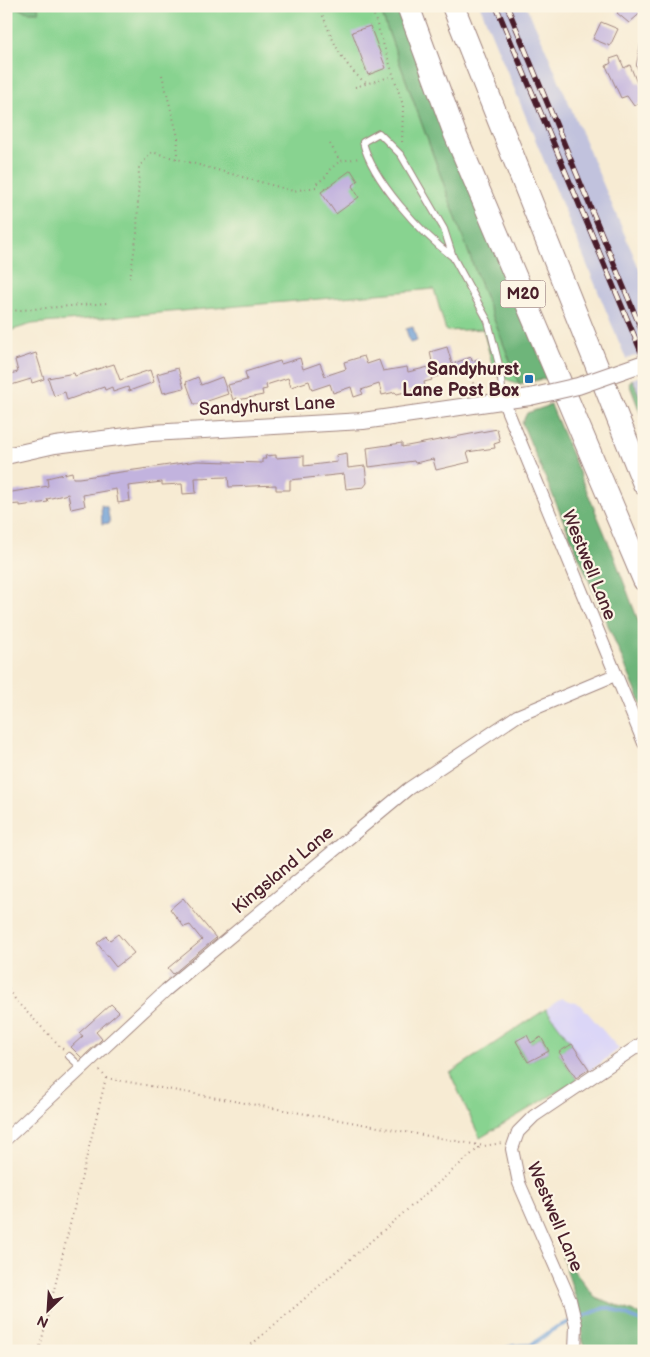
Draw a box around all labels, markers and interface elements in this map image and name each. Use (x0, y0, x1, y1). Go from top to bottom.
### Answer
road number: M20 (500, 280, 546, 308)
place label: Sandyhurst Lane Post Box (402, 359, 519, 401)
marker: Sandyhurst Lane Post Box (523, 373, 535, 385)
street label: Sandyhurst Lane (198, 392, 336, 420)
street label: Westwell Lane (557, 507, 621, 623)
street label: Kingsland Lane (228, 821, 338, 918)
street label: Westwell Lane (523, 1159, 588, 1275)
north arrow (22, 1284, 72, 1334)
text: N (34, 1311, 51, 1331)

